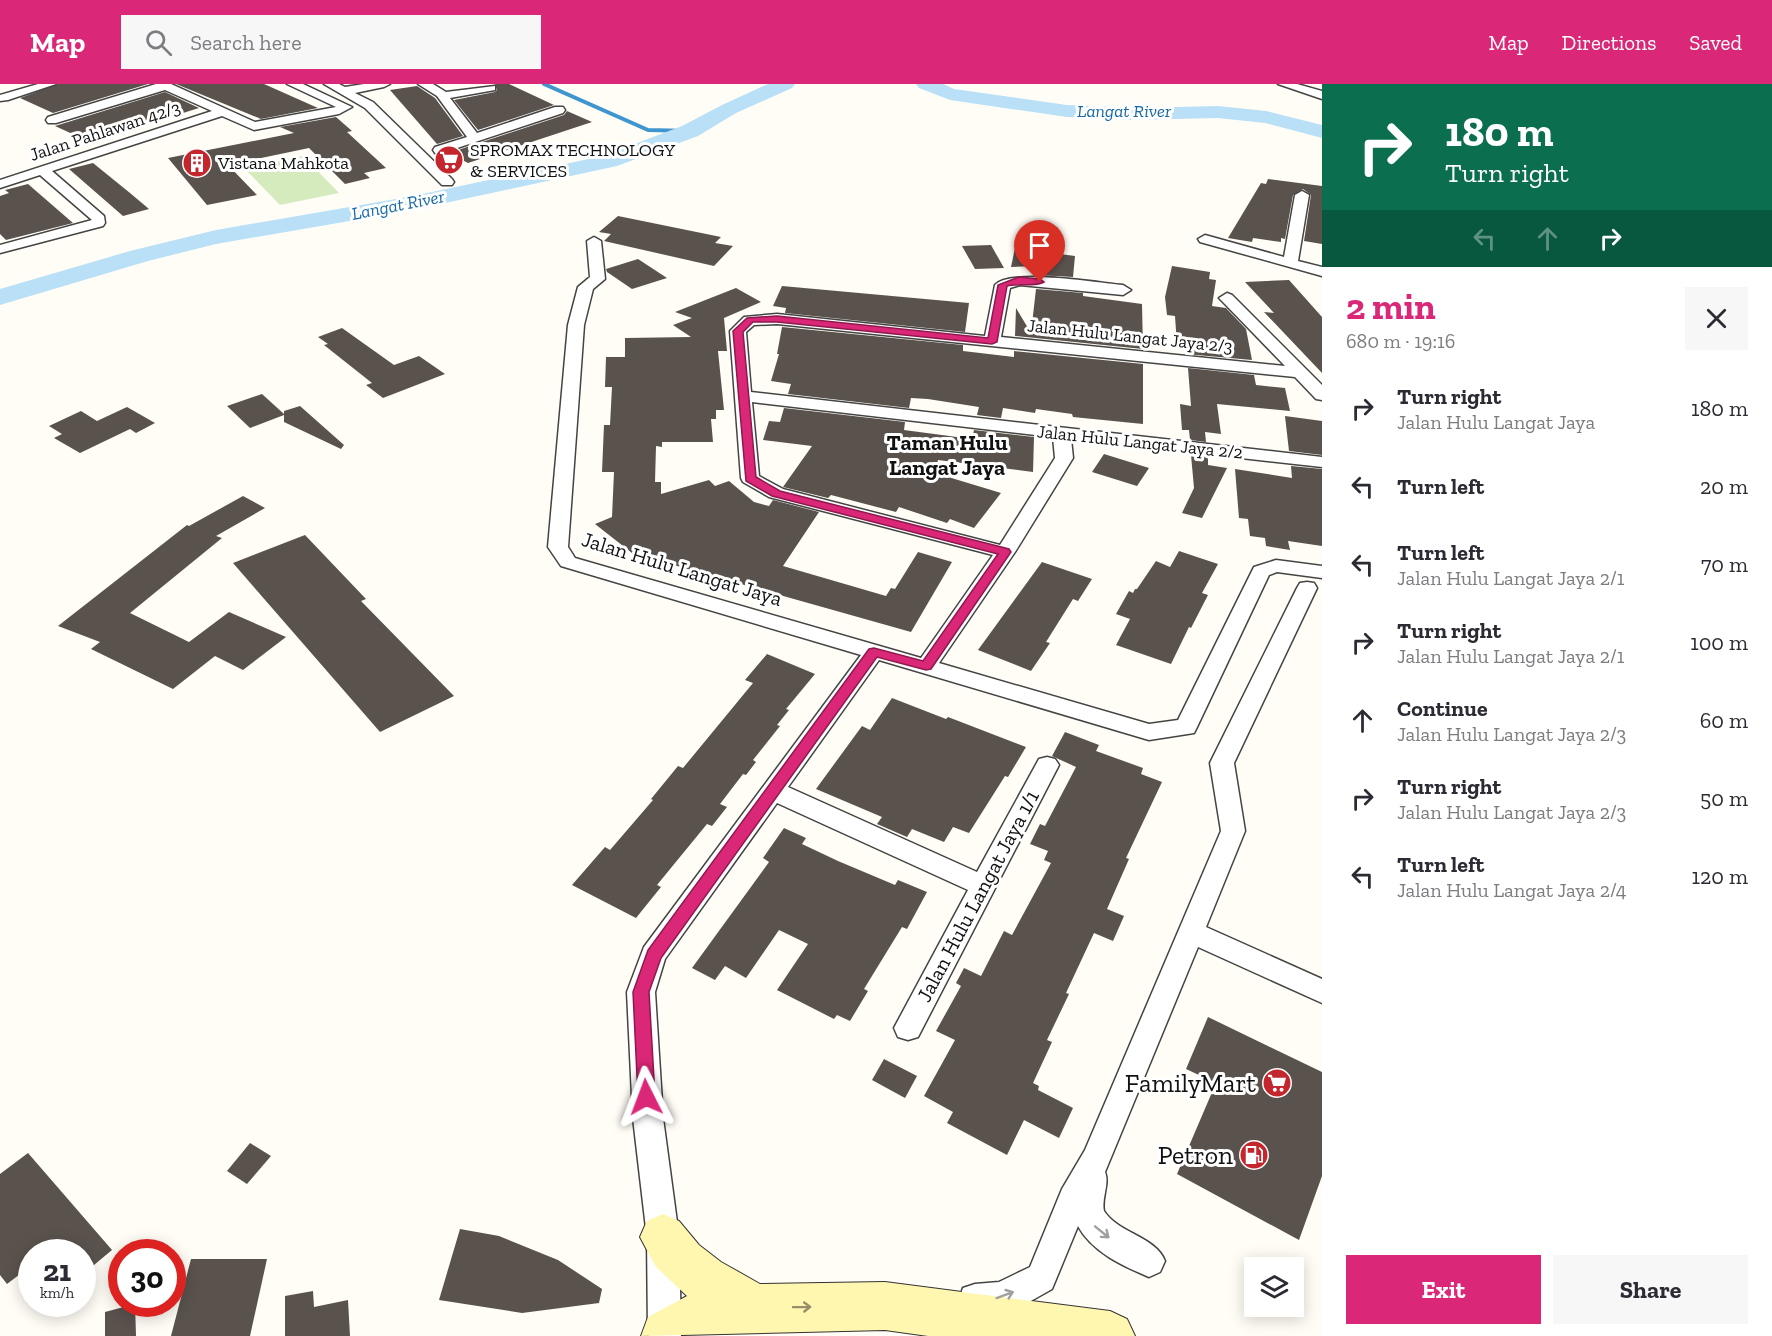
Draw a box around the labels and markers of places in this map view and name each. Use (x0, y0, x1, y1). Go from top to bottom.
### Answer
place label: SPROMAX TECHNOLOGY & SERVICES (470, 139, 675, 182)
supermarket icon: SPROMAX TECHNOLOGY & SERVICES (433, 144, 465, 176)
building icon: Vistana Mahkota (181, 147, 213, 179)
place label: Vistana Mahkota (217, 152, 349, 174)
pin (1014, 220, 1065, 282)
place label: FamilyMart (1125, 1067, 1256, 1099)
supermarket icon: FamilyMart (1261, 1067, 1293, 1099)
place label: Petron (1158, 1139, 1233, 1171)
fuel station icon: Petron (1238, 1139, 1270, 1171)

